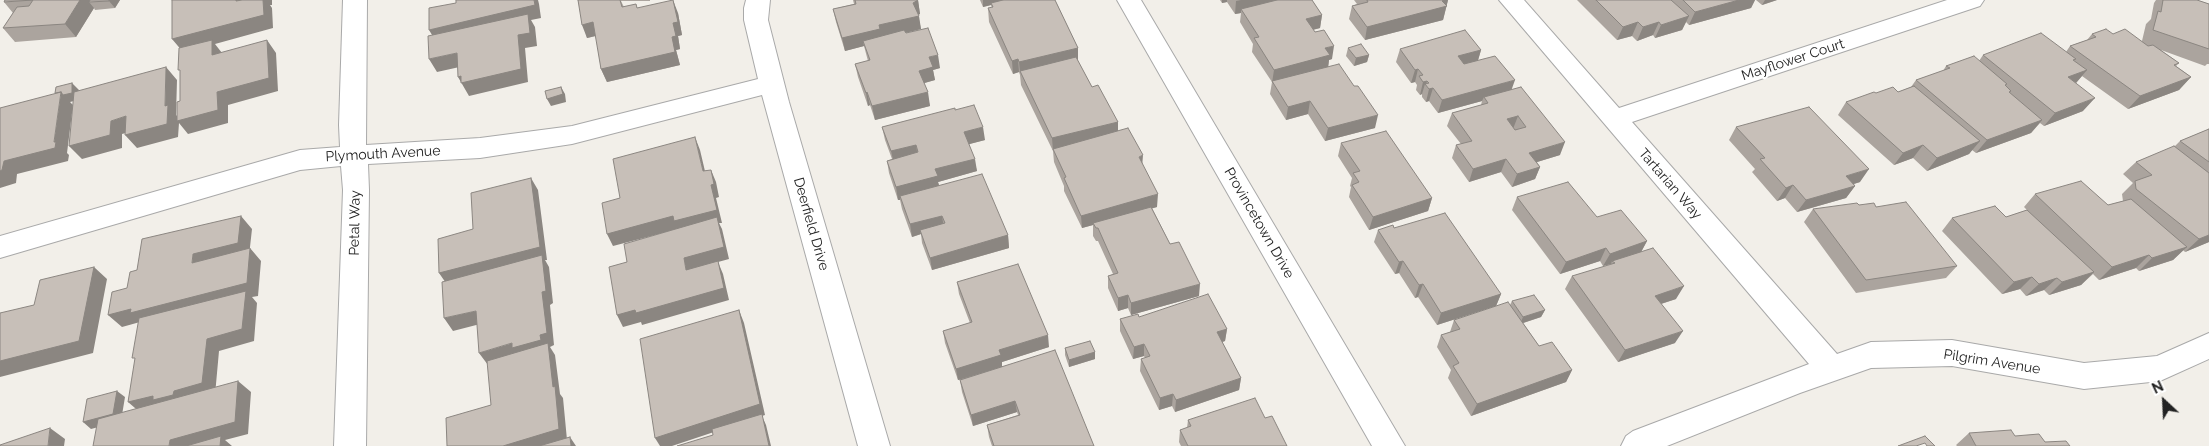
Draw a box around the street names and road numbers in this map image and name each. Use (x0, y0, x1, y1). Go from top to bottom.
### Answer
street label: Mayflower Court (1739, 35, 1847, 85)
street label: Plymouth Avenue (325, 143, 441, 165)
street label: Tartarian Way (1635, 145, 1705, 223)
street label: Provincetown Drive (1220, 165, 1298, 281)
street label: Deerfield Drive (790, 175, 832, 273)
street label: Petal Way (346, 190, 364, 256)
street label: Pilgrim Avenue (1942, 346, 2042, 378)

